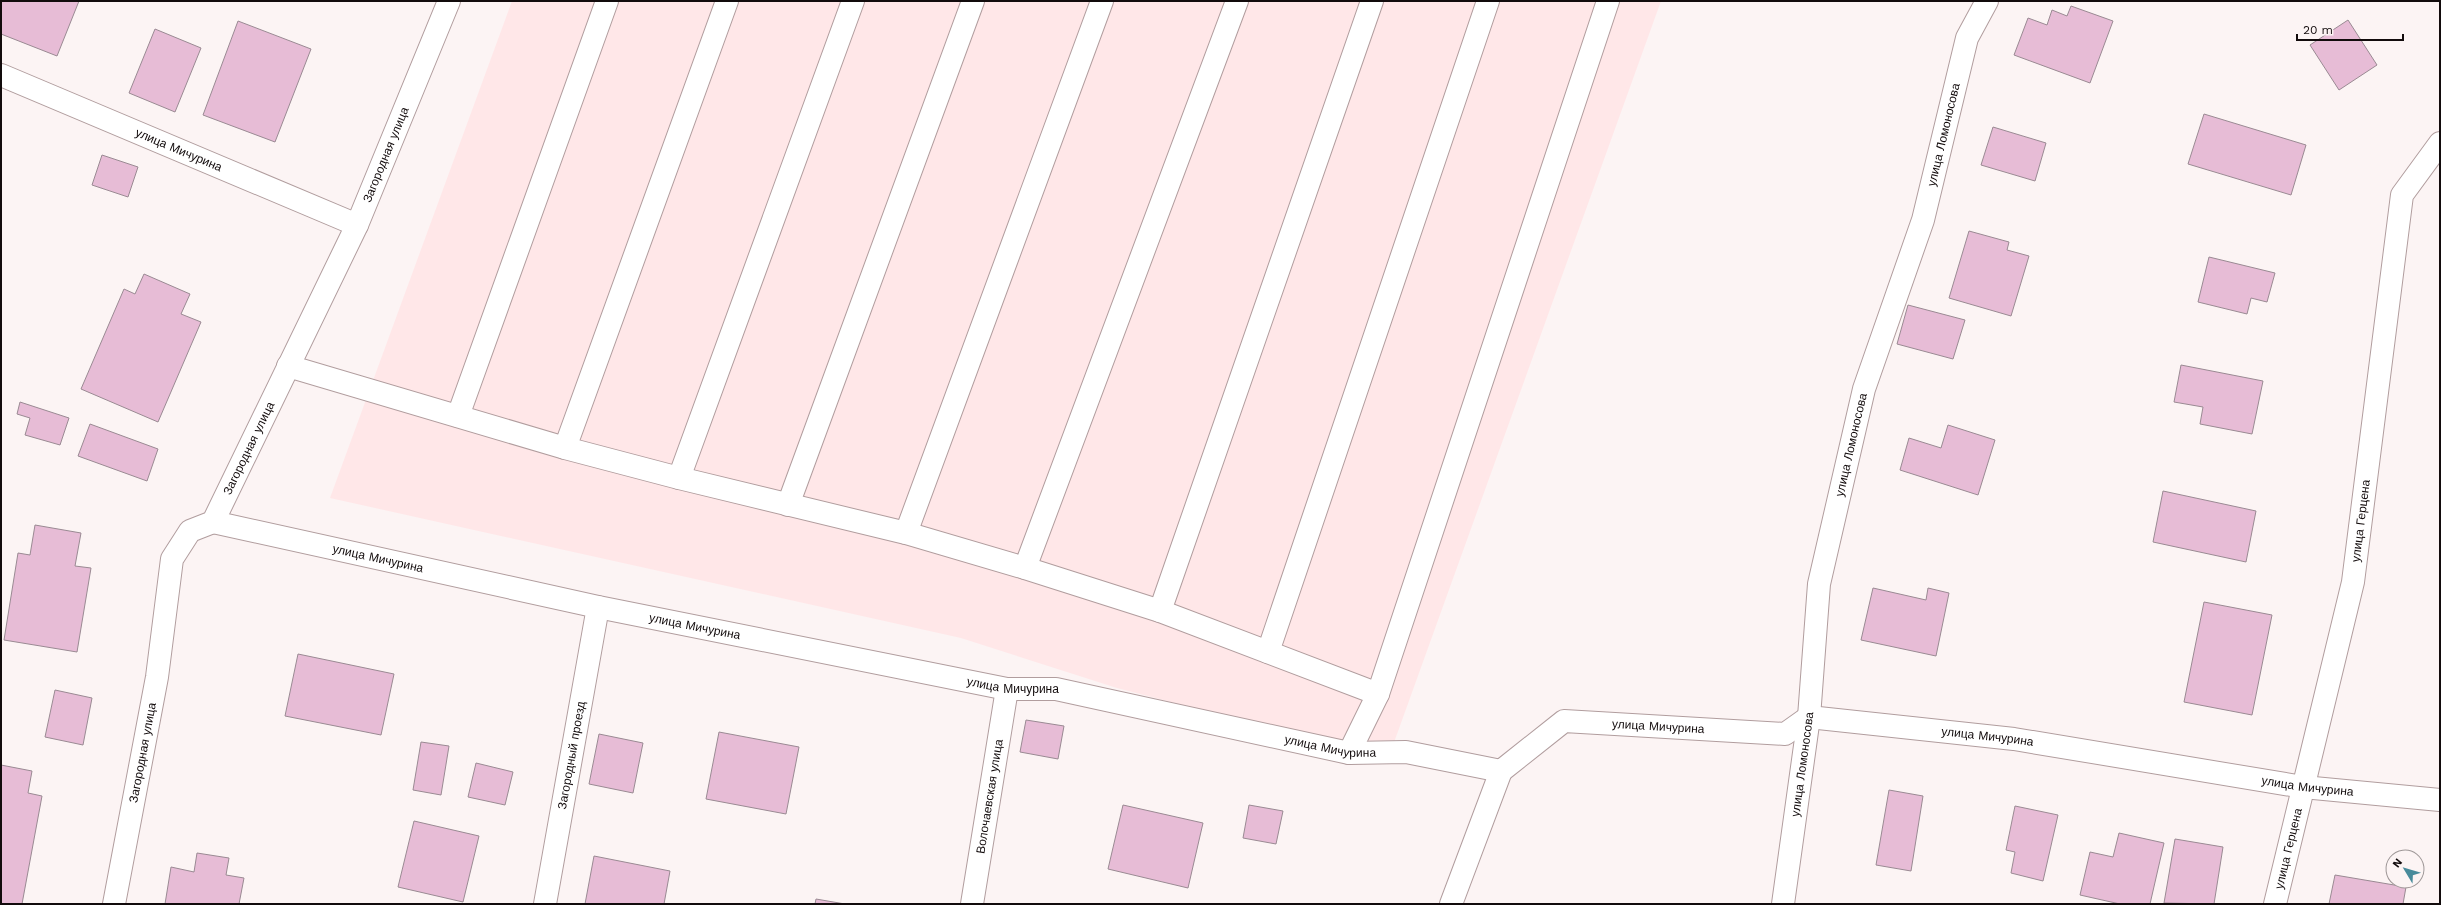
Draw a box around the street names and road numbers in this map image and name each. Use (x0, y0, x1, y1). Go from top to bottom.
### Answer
street label: улица Ломоносова (1924, 81, 1963, 188)
street label: Загородная улица (360, 105, 412, 204)
street label: улица Мичурина (133, 125, 225, 175)
street label: улица Ломоносова (1832, 391, 1870, 498)
street label: Загородная улица (220, 399, 277, 497)
street label: улица Герцена (2349, 478, 2373, 563)
street label: улица Мичурина (331, 542, 425, 575)
street label: улица Мичурина (648, 610, 742, 642)
street label: улица Мичурина (966, 674, 1059, 696)
street label: Загородный проезд (555, 700, 588, 810)
street label: Загородная улица (126, 701, 159, 804)
street label: улица Ломоносова (1788, 711, 1816, 818)
street label: улица Мичурина (1612, 717, 1705, 736)
street label: улица Мичурина (1941, 724, 2035, 749)
street label: улица Мичурина (1283, 732, 1376, 760)
street label: Волочаевская улица (973, 738, 1006, 855)
street label: улица Мичурина (2261, 773, 2355, 799)
street label: улица Герцена (2272, 806, 2305, 891)

